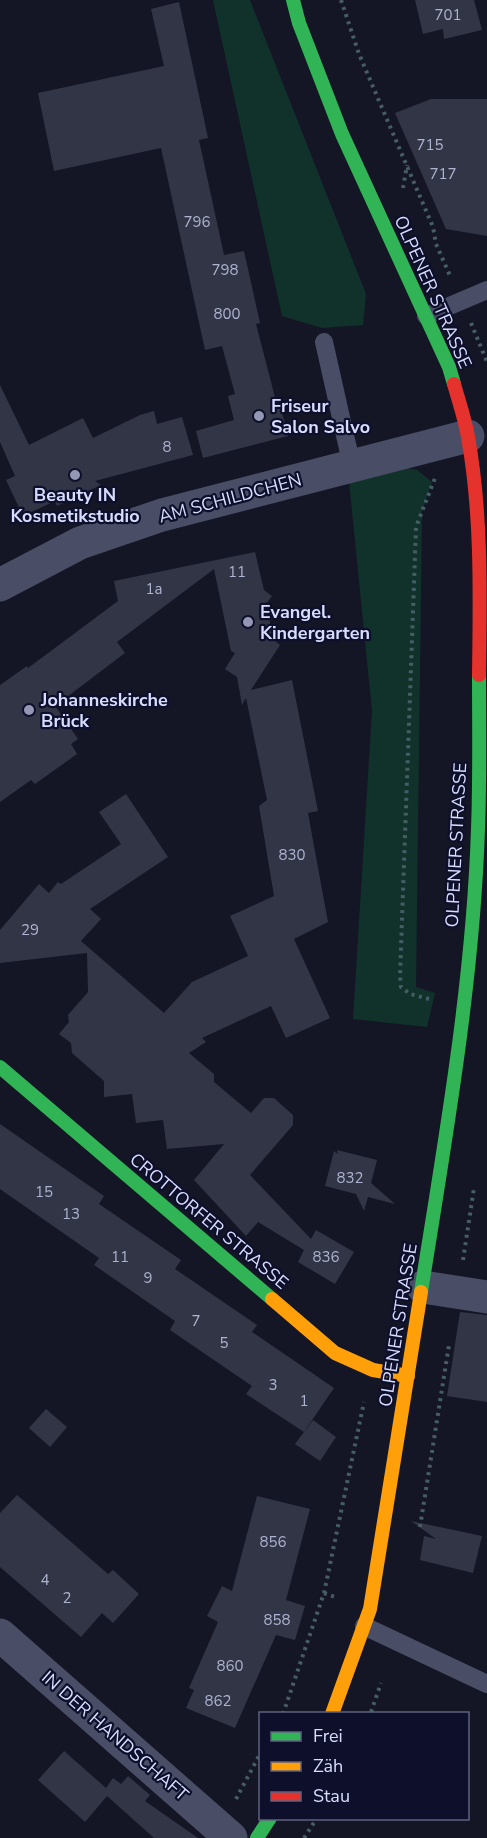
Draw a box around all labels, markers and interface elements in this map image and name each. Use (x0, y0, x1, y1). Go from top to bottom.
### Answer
house number: 701 (434, 5, 462, 25)
house number: 715 (416, 135, 444, 155)
house number: 717 (429, 164, 457, 184)
house number: 796 (183, 212, 211, 232)
street label: OLPENER STRASSE (388, 212, 478, 372)
house number: 798 (211, 260, 239, 280)
house number: 800 (213, 304, 241, 324)
place label: Friseur Salon Salvo (271, 394, 370, 439)
marker: Friseur Salon Salvo (252, 409, 266, 423)
house number: 8 (162, 437, 172, 457)
street label: AM SCHILDCHEN (156, 467, 304, 529)
marker: Beauty IN Kosmetikstudio (68, 468, 82, 482)
place label: Beauty IN Kosmetikstudio (10, 483, 140, 528)
house number: 11 (228, 562, 246, 582)
house number: 1a (146, 579, 162, 599)
place label: Evangel. Kindergarten (260, 600, 370, 645)
marker: Evangel. Kindergarten (241, 615, 255, 629)
place label: Johanneskirche Brück (40, 688, 168, 733)
marker: Johanneskirche Brück (22, 703, 36, 717)
street label: OLPENER STRASSE (440, 762, 472, 928)
house number: 830 (278, 845, 306, 865)
house number: 29 (21, 920, 39, 940)
street label: CROTTORFER STRASSE (125, 1147, 293, 1295)
house number: 832 (336, 1168, 364, 1188)
house number: 15 (35, 1182, 53, 1202)
house number: 13 (62, 1204, 80, 1224)
street label: OLPENER STRASSE (373, 1242, 423, 1408)
house number: 11 (111, 1247, 129, 1267)
house number: 836 (312, 1247, 340, 1267)
house number: 9 (143, 1268, 153, 1288)
house number: 7 (191, 1311, 201, 1331)
house number: 5 (219, 1333, 229, 1353)
house number: 3 (268, 1375, 278, 1395)
house number: 1 (299, 1391, 309, 1411)
house number: 856 (259, 1532, 287, 1552)
house number: 4 (40, 1570, 50, 1590)
house number: 2 (62, 1588, 72, 1608)
house number: 858 (263, 1610, 291, 1630)
house number: 860 (216, 1656, 244, 1676)
street label: IN DER HANDSCHAFT (36, 1666, 194, 1807)
house number: 862 (204, 1691, 232, 1711)
legend (259, 1712, 469, 1820)
text: Frei (313, 1724, 343, 1748)
text: Zäh (313, 1754, 343, 1778)
text: Stau (313, 1784, 350, 1808)

